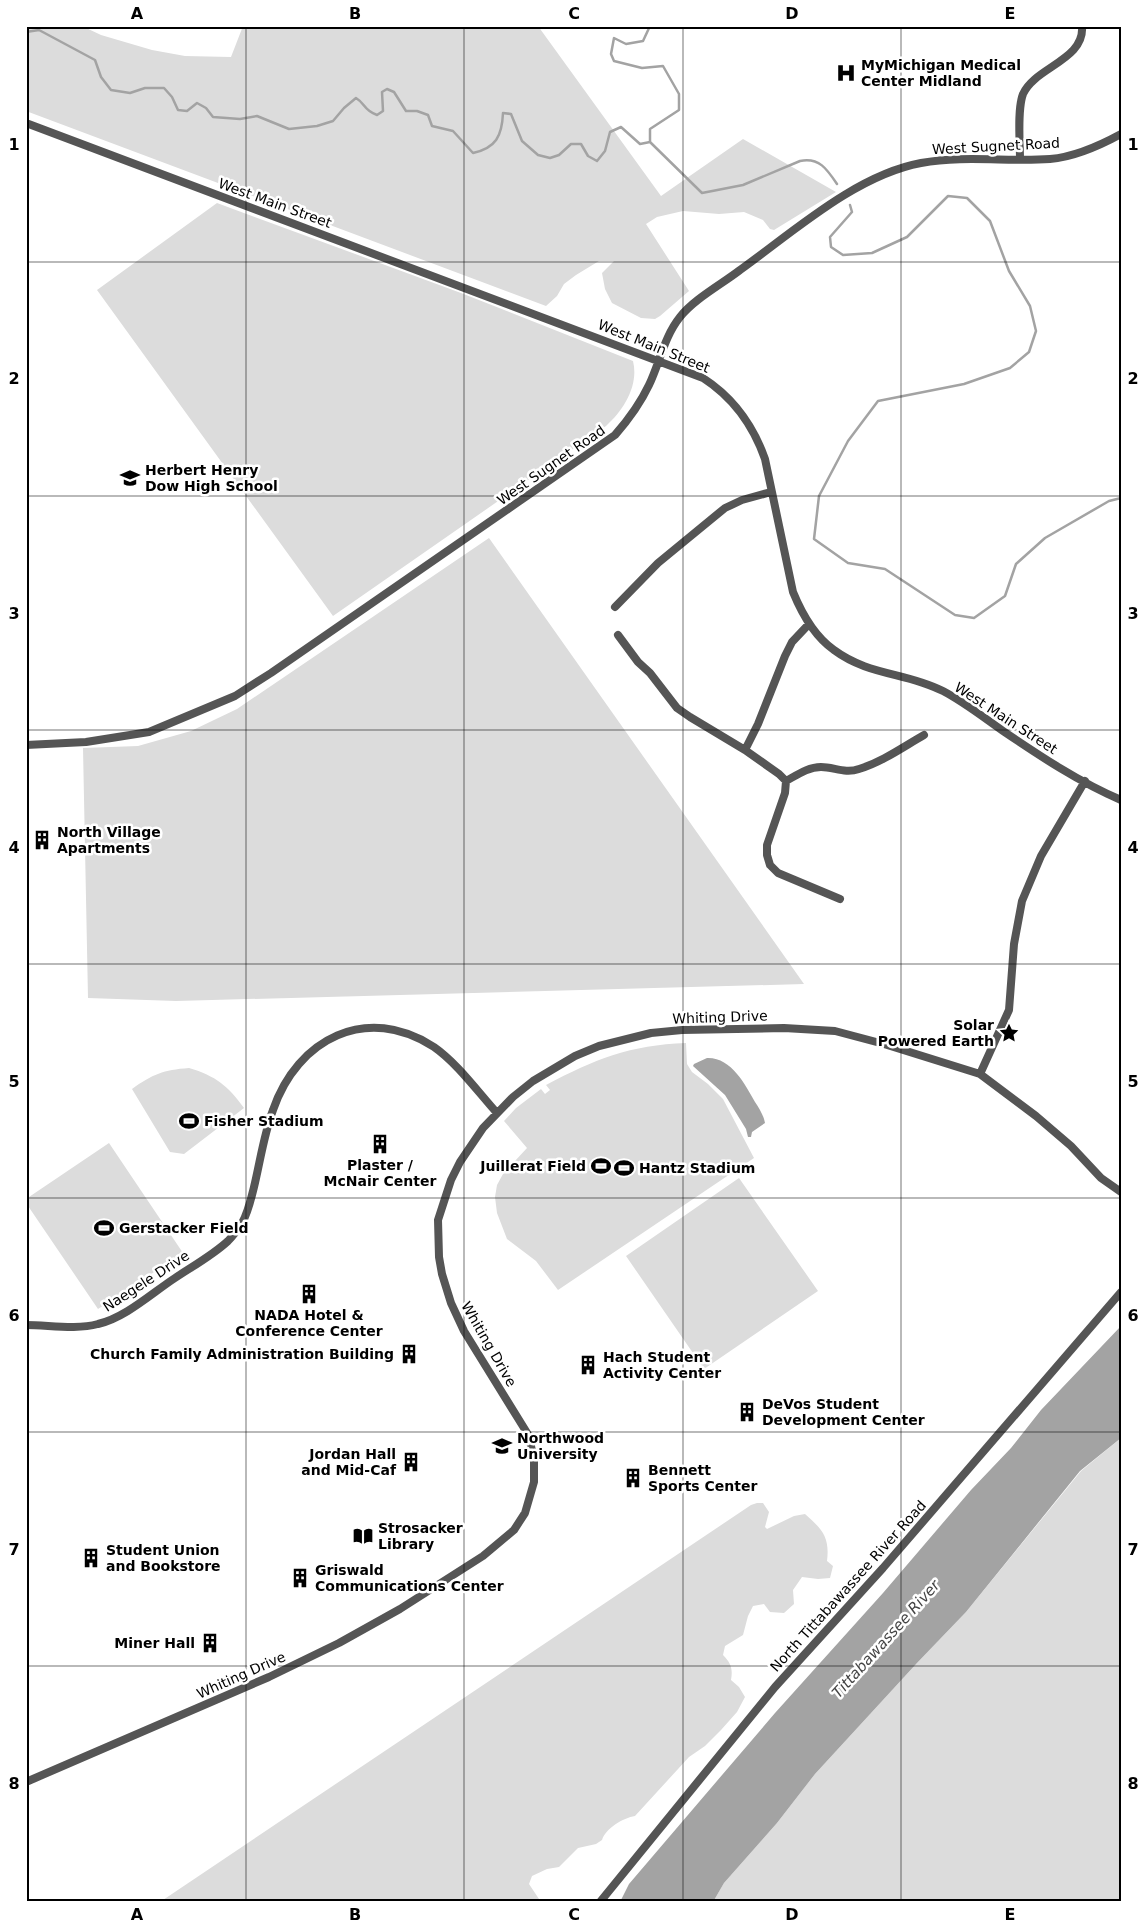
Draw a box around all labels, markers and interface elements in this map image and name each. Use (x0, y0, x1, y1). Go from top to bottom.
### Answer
text: A (131, 4, 144, 23)
text: B (349, 4, 361, 23)
text: C (568, 4, 580, 23)
text: D (785, 4, 799, 23)
text: E (1005, 4, 1015, 23)
place label: MyMichigan Medical Center Midland (861, 57, 1021, 89)
hospital icon: MyMichigan Medical Center Midland (835, 62, 857, 84)
text: 1 (8, 135, 20, 154)
street label: West Sugnet Road (932, 135, 1060, 157)
text: 1 (1127, 135, 1139, 154)
street label: West Main Street (216, 175, 334, 231)
street label: West Main Street (596, 316, 713, 376)
text: 2 (8, 369, 20, 388)
text: 2 (1127, 369, 1139, 388)
street label: West Sugnet Road (494, 422, 608, 508)
place label: Herbert Henry Dow High School (145, 462, 278, 494)
school or university icon: Herbert Henry Dow High School (119, 467, 141, 489)
text: 3 (8, 604, 20, 623)
text: 3 (1127, 604, 1139, 623)
street label: West Main Street (952, 679, 1061, 757)
place label: North Village Apartments (57, 824, 161, 856)
building icon: North Village Apartments (31, 829, 53, 851)
text: 4 (8, 838, 20, 857)
text: 4 (1127, 838, 1139, 857)
street label: Whiting Drive (672, 1007, 768, 1027)
place label: Solar Powered Earth (878, 1017, 994, 1049)
place icon: Solar Powered Earth (998, 1022, 1020, 1044)
text: 5 (8, 1072, 20, 1091)
text: 5 (1127, 1072, 1139, 1091)
sports icon: Fisher Stadium (178, 1110, 200, 1132)
place label: Fisher Stadium (204, 1113, 324, 1129)
building icon: Plaster / McNair Center (369, 1133, 391, 1155)
sports icon: Juillerat Field (590, 1155, 612, 1177)
place label: Plaster / McNair Center (324, 1157, 436, 1189)
sports icon: Hantz Stadium (613, 1157, 635, 1179)
place label: Juillerat Field (479, 1158, 586, 1174)
place label: Hantz Stadium (639, 1160, 755, 1176)
sports icon: Gerstacker Field (93, 1217, 115, 1239)
place label: Gerstacker Field (119, 1220, 249, 1236)
street label: Naegele Drive (100, 1247, 192, 1315)
building icon: NADA Hotel & Conference Center (298, 1283, 320, 1305)
street label: Whiting Drive (458, 1299, 520, 1389)
text: 6 (8, 1306, 20, 1325)
text: 6 (1127, 1306, 1139, 1325)
place label: NADA Hotel & Conference Center (235, 1307, 383, 1339)
building icon: Church Family Administration Building (398, 1343, 420, 1365)
place label: Church Family Administration Building (90, 1346, 394, 1362)
place label: Hach Student Activity Center (603, 1349, 721, 1381)
building icon: Hach Student Activity Center (577, 1354, 599, 1376)
place label: DeVos Student Development Center (762, 1396, 925, 1428)
building icon: DeVos Student Development Center (736, 1401, 758, 1423)
place label: Northwood University (517, 1430, 604, 1462)
school or university icon: Northwood University (491, 1435, 513, 1457)
place label: Jordan Hall and Mid-Caf (301, 1446, 397, 1478)
building icon: Jordan Hall and Mid-Caf (400, 1451, 422, 1473)
place label: Bennett Sports Center (648, 1462, 757, 1494)
building icon: Bennett Sports Center (622, 1467, 644, 1489)
street label: North Tittabawassee River Road (767, 1497, 929, 1675)
place label: Strosacker Library (378, 1520, 463, 1552)
library icon: Strosacker Library (352, 1525, 374, 1547)
text: 7 (8, 1540, 20, 1559)
text: 7 (1127, 1540, 1139, 1559)
place label: Student Union and Bookstore (106, 1542, 221, 1574)
building icon: Student Union and Bookstore (80, 1547, 102, 1569)
place label: Griswald Communications Center (315, 1562, 504, 1594)
building icon: Griswald Communications Center (289, 1567, 311, 1589)
water label: Tittabawassee River (828, 1576, 944, 1702)
building icon: Miner Hall (199, 1632, 221, 1654)
place label: Miner Hall (114, 1635, 195, 1651)
street label: Whiting Drive (194, 1648, 288, 1702)
text: 8 (8, 1774, 20, 1793)
text: 8 (1127, 1774, 1139, 1793)
text: A (131, 1905, 144, 1924)
text: B (349, 1905, 361, 1924)
text: C (568, 1905, 580, 1924)
text: D (785, 1905, 799, 1924)
text: E (1005, 1905, 1015, 1924)

